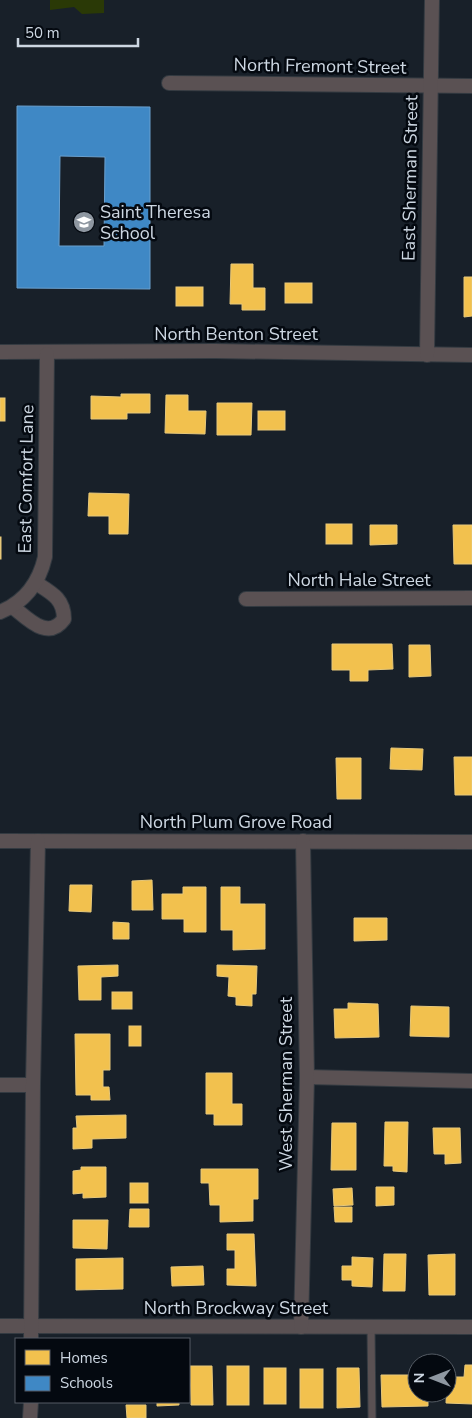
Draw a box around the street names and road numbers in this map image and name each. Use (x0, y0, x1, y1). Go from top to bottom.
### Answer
street label: North Fremont Street (233, 52, 407, 80)
street label: East Sherman Street (397, 94, 423, 261)
street label: North Benton Street (154, 322, 318, 346)
street label: East Comfort Lane (13, 404, 39, 554)
street label: North Hale Street (287, 568, 431, 592)
street label: North Plum Grove Road (140, 810, 332, 834)
street label: West Sherman Street (274, 996, 298, 1171)
street label: North Brockway Street (144, 1296, 329, 1320)

